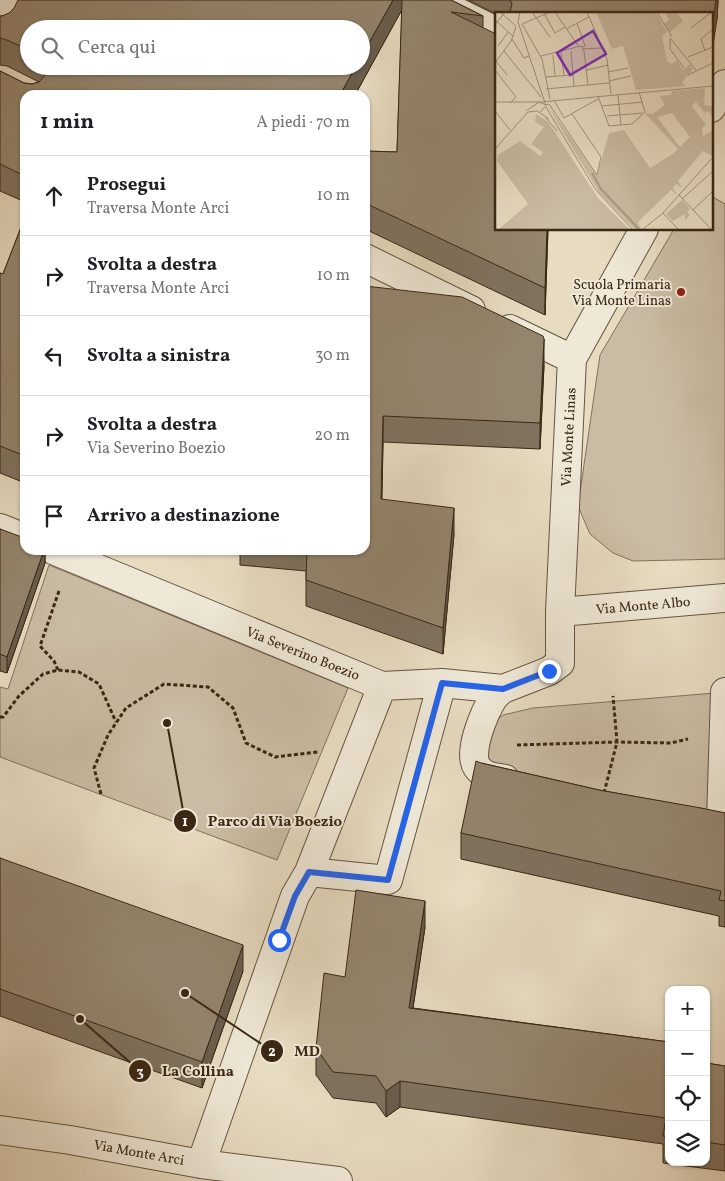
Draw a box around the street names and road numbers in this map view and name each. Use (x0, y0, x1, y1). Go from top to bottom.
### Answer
street label: Via Monte Linas (557, 387, 582, 487)
street label: Via Monte Albo (595, 593, 691, 620)
street label: Via Severino Boezio (243, 623, 362, 686)
street label: Via Monte Arci (92, 1136, 186, 1171)

